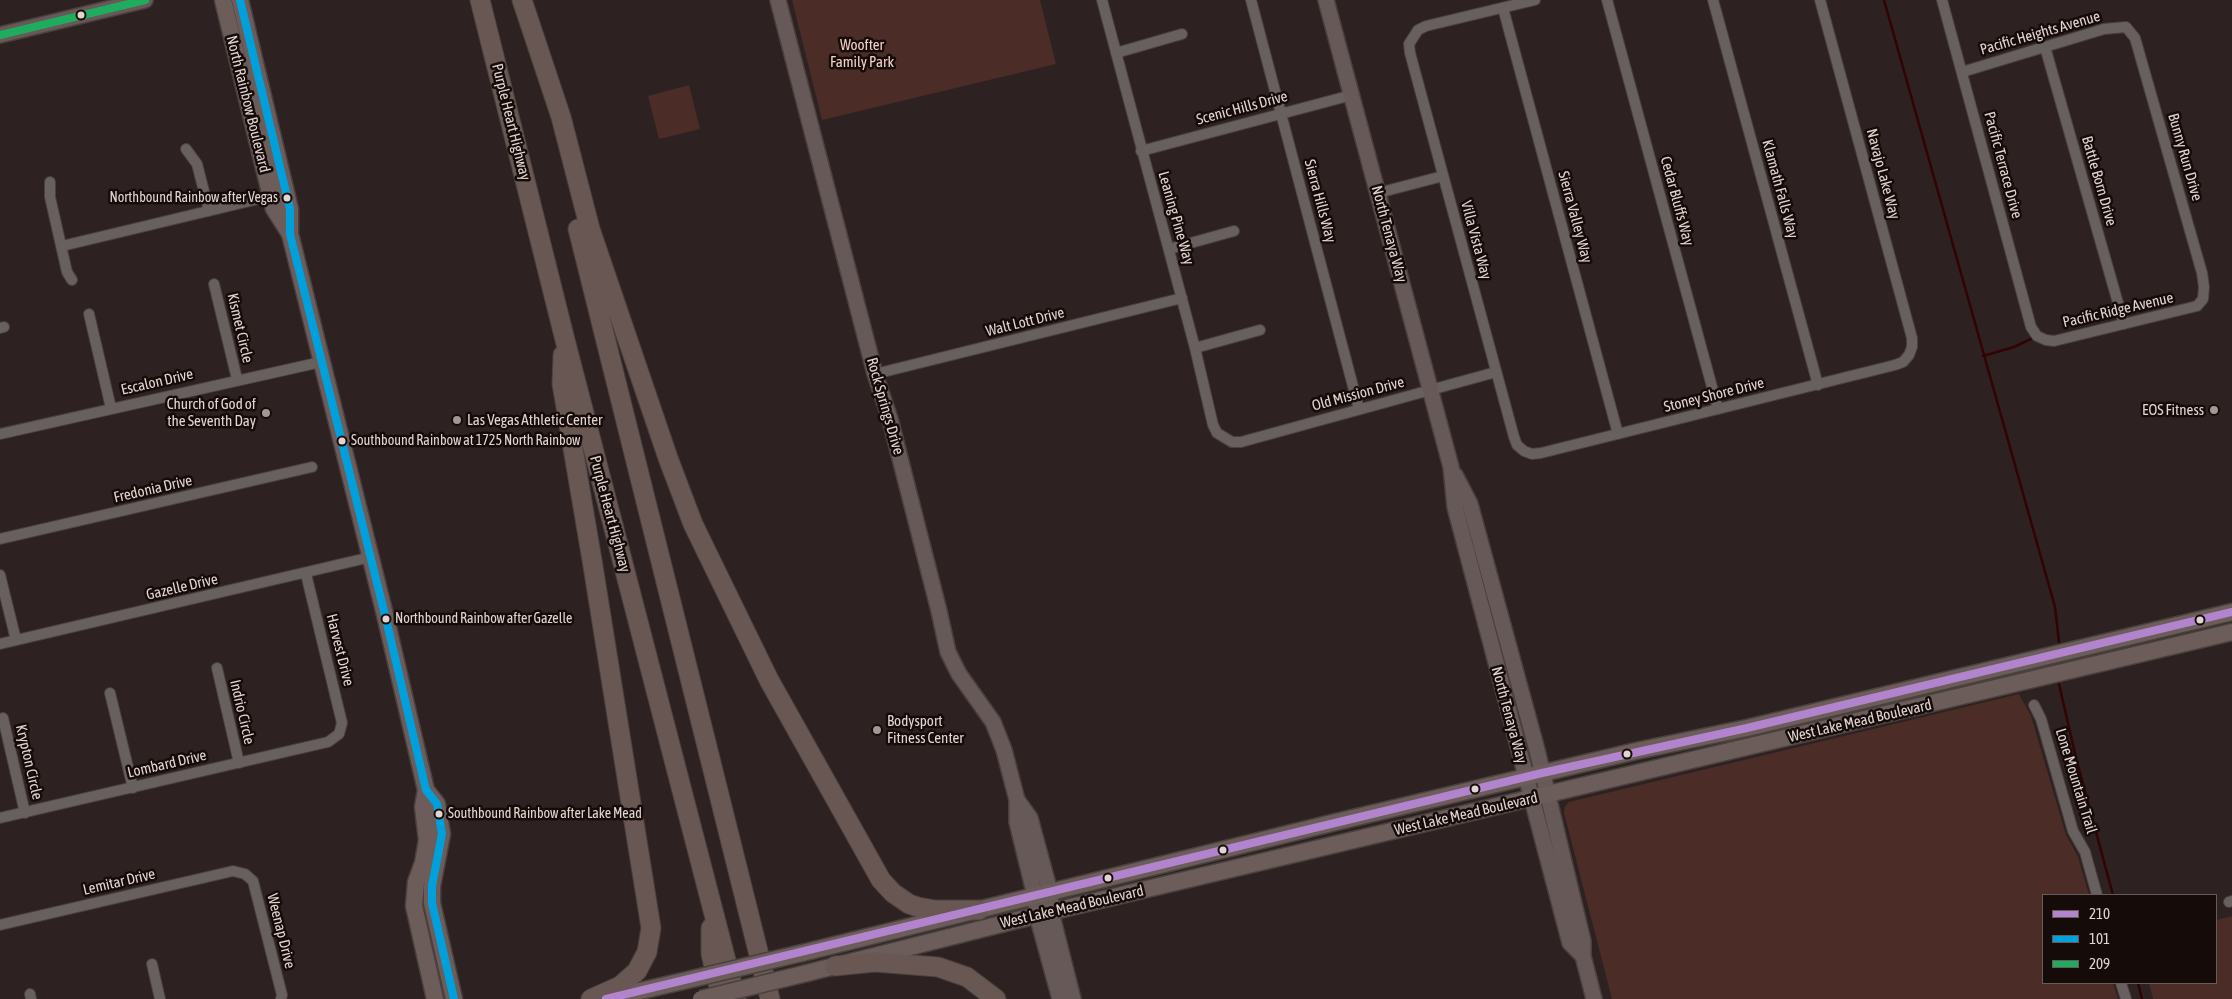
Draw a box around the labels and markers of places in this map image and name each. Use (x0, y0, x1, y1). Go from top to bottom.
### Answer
unlabelled marker (76, 10, 86, 20)
place label: Northbound Rainbow after Vegas (109, 190, 278, 206)
marker: Northbound Rainbow after Vegas (282, 193, 292, 203)
place label: Church of God of the Seventh Day (167, 395, 256, 430)
place label: EOS Fitness (2142, 401, 2204, 419)
marker: EOS Fitness (2208, 404, 2220, 416)
marker: Church of God of the Seventh Day (260, 407, 272, 419)
place label: Las Vegas Athletic Center (467, 411, 603, 429)
marker: Las Vegas Athletic Center (451, 414, 463, 426)
place label: Southbound Rainbow at 1725 North Rainbow (351, 433, 580, 449)
marker: Southbound Rainbow at 1725 North Rainbow (337, 436, 347, 446)
place label: Northbound Rainbow after Gazelle (395, 611, 572, 627)
marker: Northbound Rainbow after Gazelle (381, 614, 391, 624)
unlabelled marker (2195, 615, 2205, 625)
place label: Bodysport Fitness Center (887, 712, 964, 747)
marker: Bodysport Fitness Center (871, 724, 883, 736)
unlabelled marker (1622, 749, 1632, 759)
unlabelled marker (1470, 784, 1480, 794)
place label: Southbound Rainbow after Lake Mead (448, 806, 642, 822)
marker: Southbound Rainbow after Lake Mead (434, 809, 444, 819)
unlabelled marker (1218, 845, 1228, 855)
unlabelled marker (1103, 873, 1113, 883)

